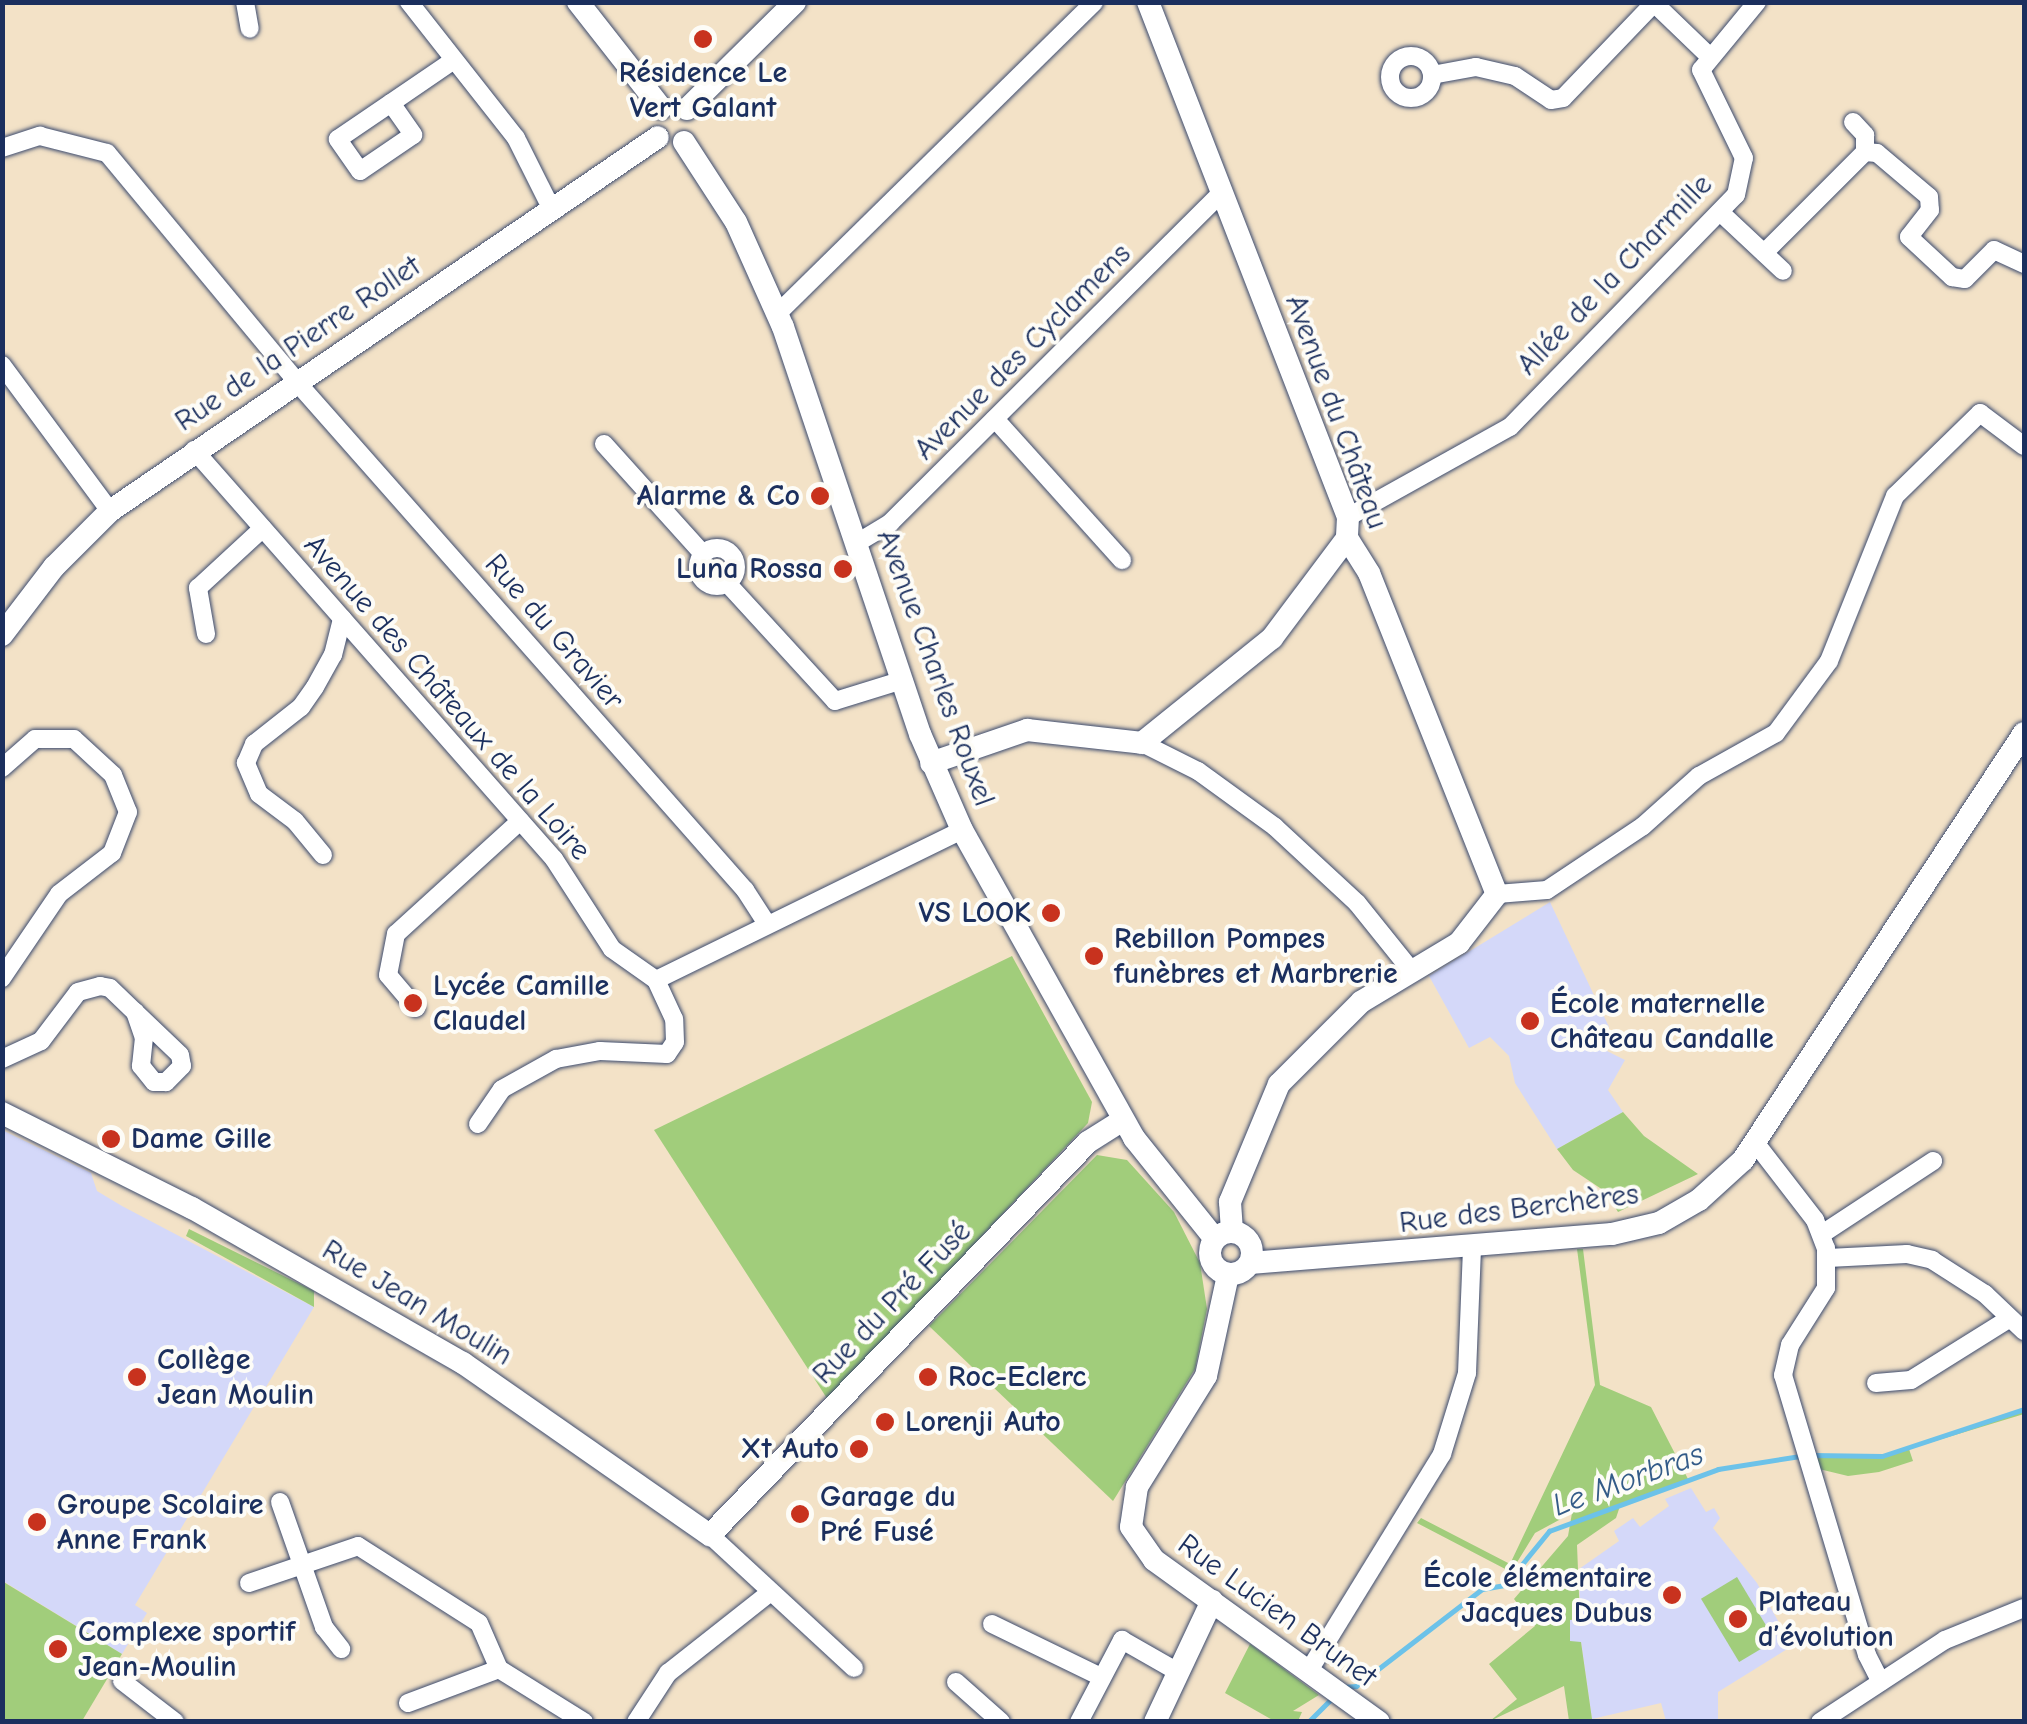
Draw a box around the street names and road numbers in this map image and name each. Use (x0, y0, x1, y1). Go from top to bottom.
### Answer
street label: Allée de la Charmille (1510, 167, 1720, 383)
street label: Avenue des Cyclamens (907, 236, 1139, 468)
street label: Rue de la Pierre Rollet (168, 248, 428, 440)
street label: Avenue du Château (1277, 290, 1395, 534)
street label: Avenue Charles Rouxel (868, 525, 1002, 811)
street label: Avenue des Châteaux de la Loire (296, 528, 598, 868)
street label: Rue du Gravier (477, 547, 631, 717)
street label: Rue des Berchères (1397, 1176, 1641, 1242)
street label: Rue du Pré Fusé (805, 1214, 979, 1392)
street label: Rue Jean Moulin (315, 1232, 519, 1374)
street label: Rue Lucien Brunet (1170, 1527, 1384, 1695)

